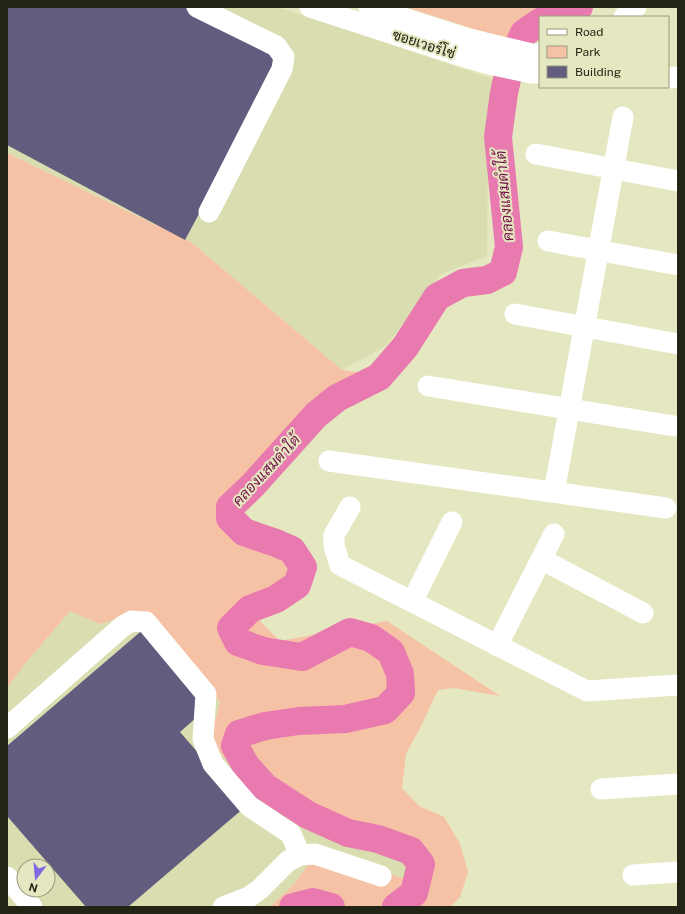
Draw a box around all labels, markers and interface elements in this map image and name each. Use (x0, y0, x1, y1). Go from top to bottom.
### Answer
legend (539, 16, 669, 88)
street label: ซอยเวอร์โซ่ (390, 25, 458, 62)
text: Road (575, 25, 603, 39)
text: Park (575, 45, 601, 59)
text: Building (575, 65, 621, 79)
water label: คลองแสมดำใต้ (490, 147, 516, 242)
water label: คลองแสมดำใต้ (228, 428, 305, 509)
north arrow (16, 858, 56, 898)
text: N (27, 881, 39, 895)

